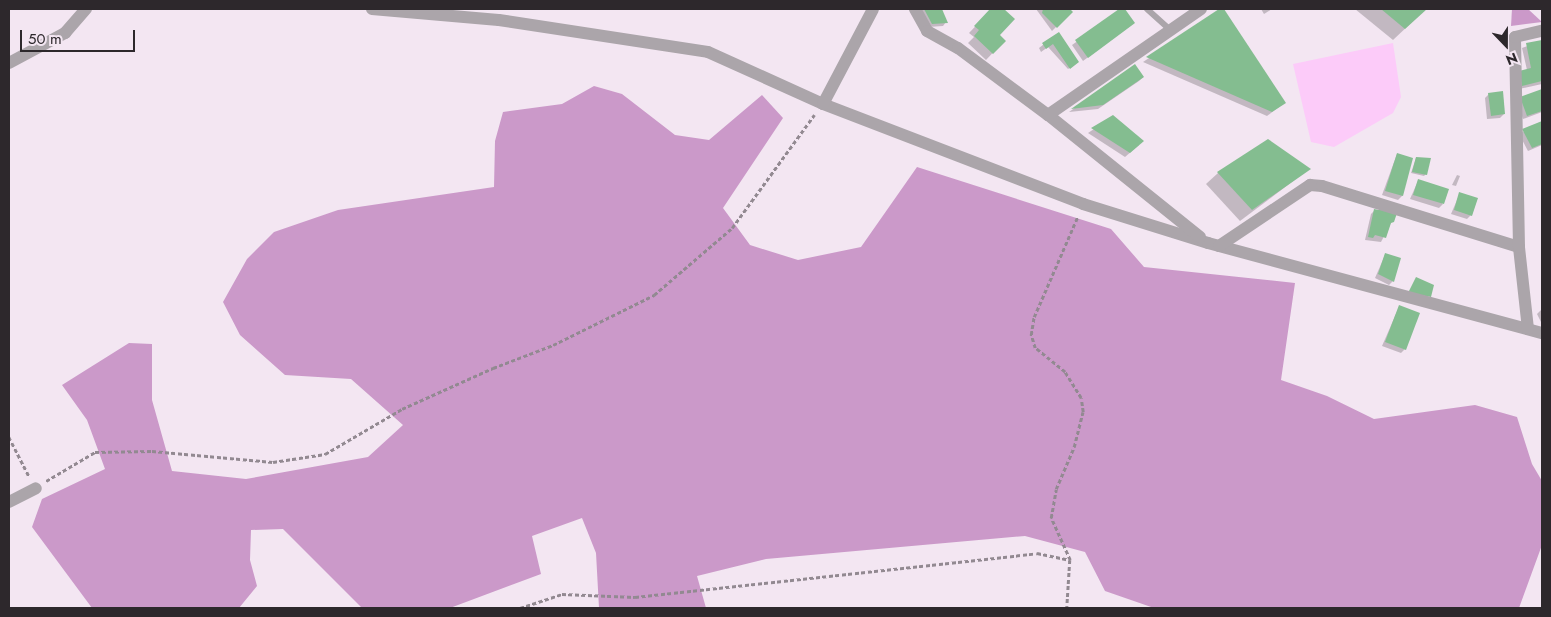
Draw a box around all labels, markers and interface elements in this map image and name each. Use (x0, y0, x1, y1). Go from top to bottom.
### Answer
scale bar (22, 20, 138, 52)
north arrow (1481, 20, 1531, 70)
text: 50 m (28, 28, 62, 50)
text: N (1503, 48, 1521, 70)

